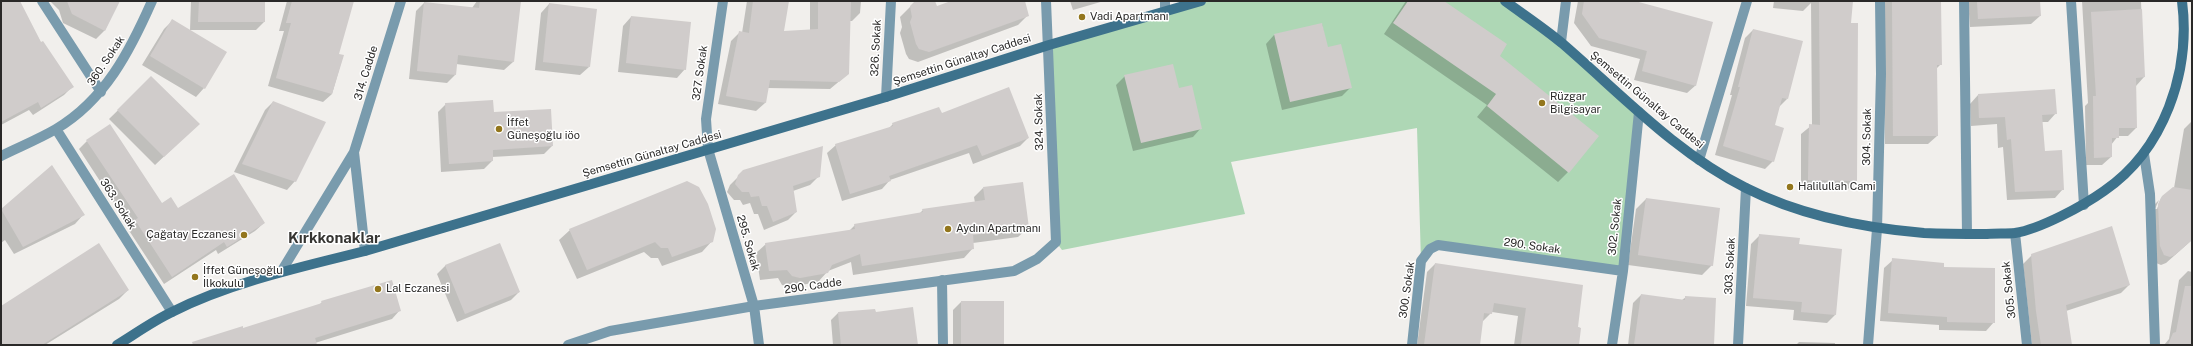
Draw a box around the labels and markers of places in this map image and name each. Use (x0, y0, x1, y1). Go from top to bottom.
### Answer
place label: Vadi Apartmanı (1090, 10, 1168, 24)
marker: Vadi Apartmanı (1077, 12, 1087, 22)
place label: Rüzgar Bilgisayar (1550, 90, 1601, 116)
marker: Rüzgar Bilgisayar (1537, 98, 1547, 108)
place label: İffet Güneşoğlu iöo (507, 116, 580, 142)
marker: İffet Güneşoğlu iöo (494, 124, 504, 134)
place label: Halilullah Cami (1798, 180, 1876, 194)
marker: Halilullah Cami (1785, 182, 1795, 192)
place label: Aydın Apartmanı (956, 222, 1041, 236)
marker: Aydın Apartmanı (943, 224, 953, 234)
place label: Çağatay Eczanesi (146, 228, 236, 242)
marker: Çağatay Eczanesi (239, 230, 249, 240)
place label: İffet Güneşoğlu İlkokulu (203, 264, 283, 290)
marker: İffet Güneşoğlu İlkokulu (190, 272, 200, 282)
place label: Lal Eczanesi (386, 282, 449, 296)
marker: Lal Eczanesi (373, 284, 383, 294)

